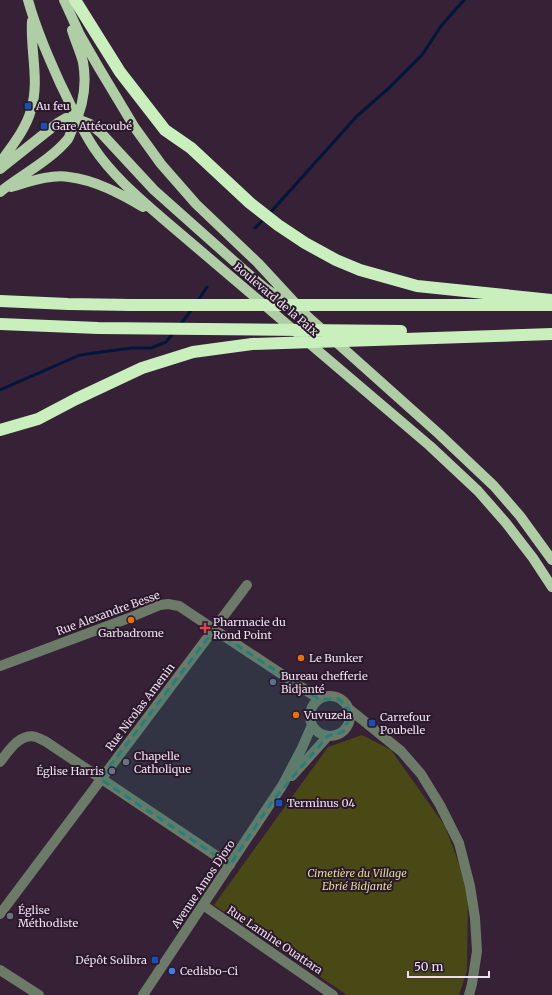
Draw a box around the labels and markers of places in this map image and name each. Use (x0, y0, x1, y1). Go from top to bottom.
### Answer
place label: Au feu (35, 99, 70, 113)
marker: Au feu (23, 101, 33, 111)
place label: Gare Attécoubé (52, 119, 132, 133)
marker: Gare Attécoubé (39, 121, 49, 131)
marker: Garbadrome (126, 615, 136, 625)
place label: Pharmacie du Rond Point (213, 615, 286, 642)
marker: Pharmacie du Rond Point (200, 623, 210, 633)
place label: Garbadrome (98, 626, 164, 640)
place label: Le Bunker (309, 651, 363, 665)
marker: Le Bunker (296, 653, 306, 663)
place label: Bureau chefferie Bidjanté (281, 669, 368, 696)
marker: Bureau chefferie Bidjanté (268, 677, 278, 687)
place label: Vuvuzela (303, 708, 352, 722)
marker: Vuvuzela (291, 710, 301, 720)
place label: Carrefour Poubelle (380, 710, 431, 737)
marker: Carrefour Poubelle (367, 718, 377, 728)
place label: Chapelle Catholique (134, 749, 191, 776)
marker: Chapelle Catholique (121, 757, 131, 767)
place label: Église Harris (36, 764, 104, 778)
marker: Église Harris (107, 766, 117, 776)
place label: Terminus 04 (287, 796, 355, 810)
marker: Terminus 04 (274, 798, 284, 808)
place label: Église Méthodiste (18, 903, 78, 930)
marker: Église Méthodiste (5, 911, 15, 921)
place label: Dépôt Solibra (75, 953, 147, 967)
marker: Dépôt Solibra (150, 955, 160, 965)
place label: Cedisbo-Ci (180, 964, 239, 978)
marker: Cedisbo-Ci (167, 966, 177, 976)

